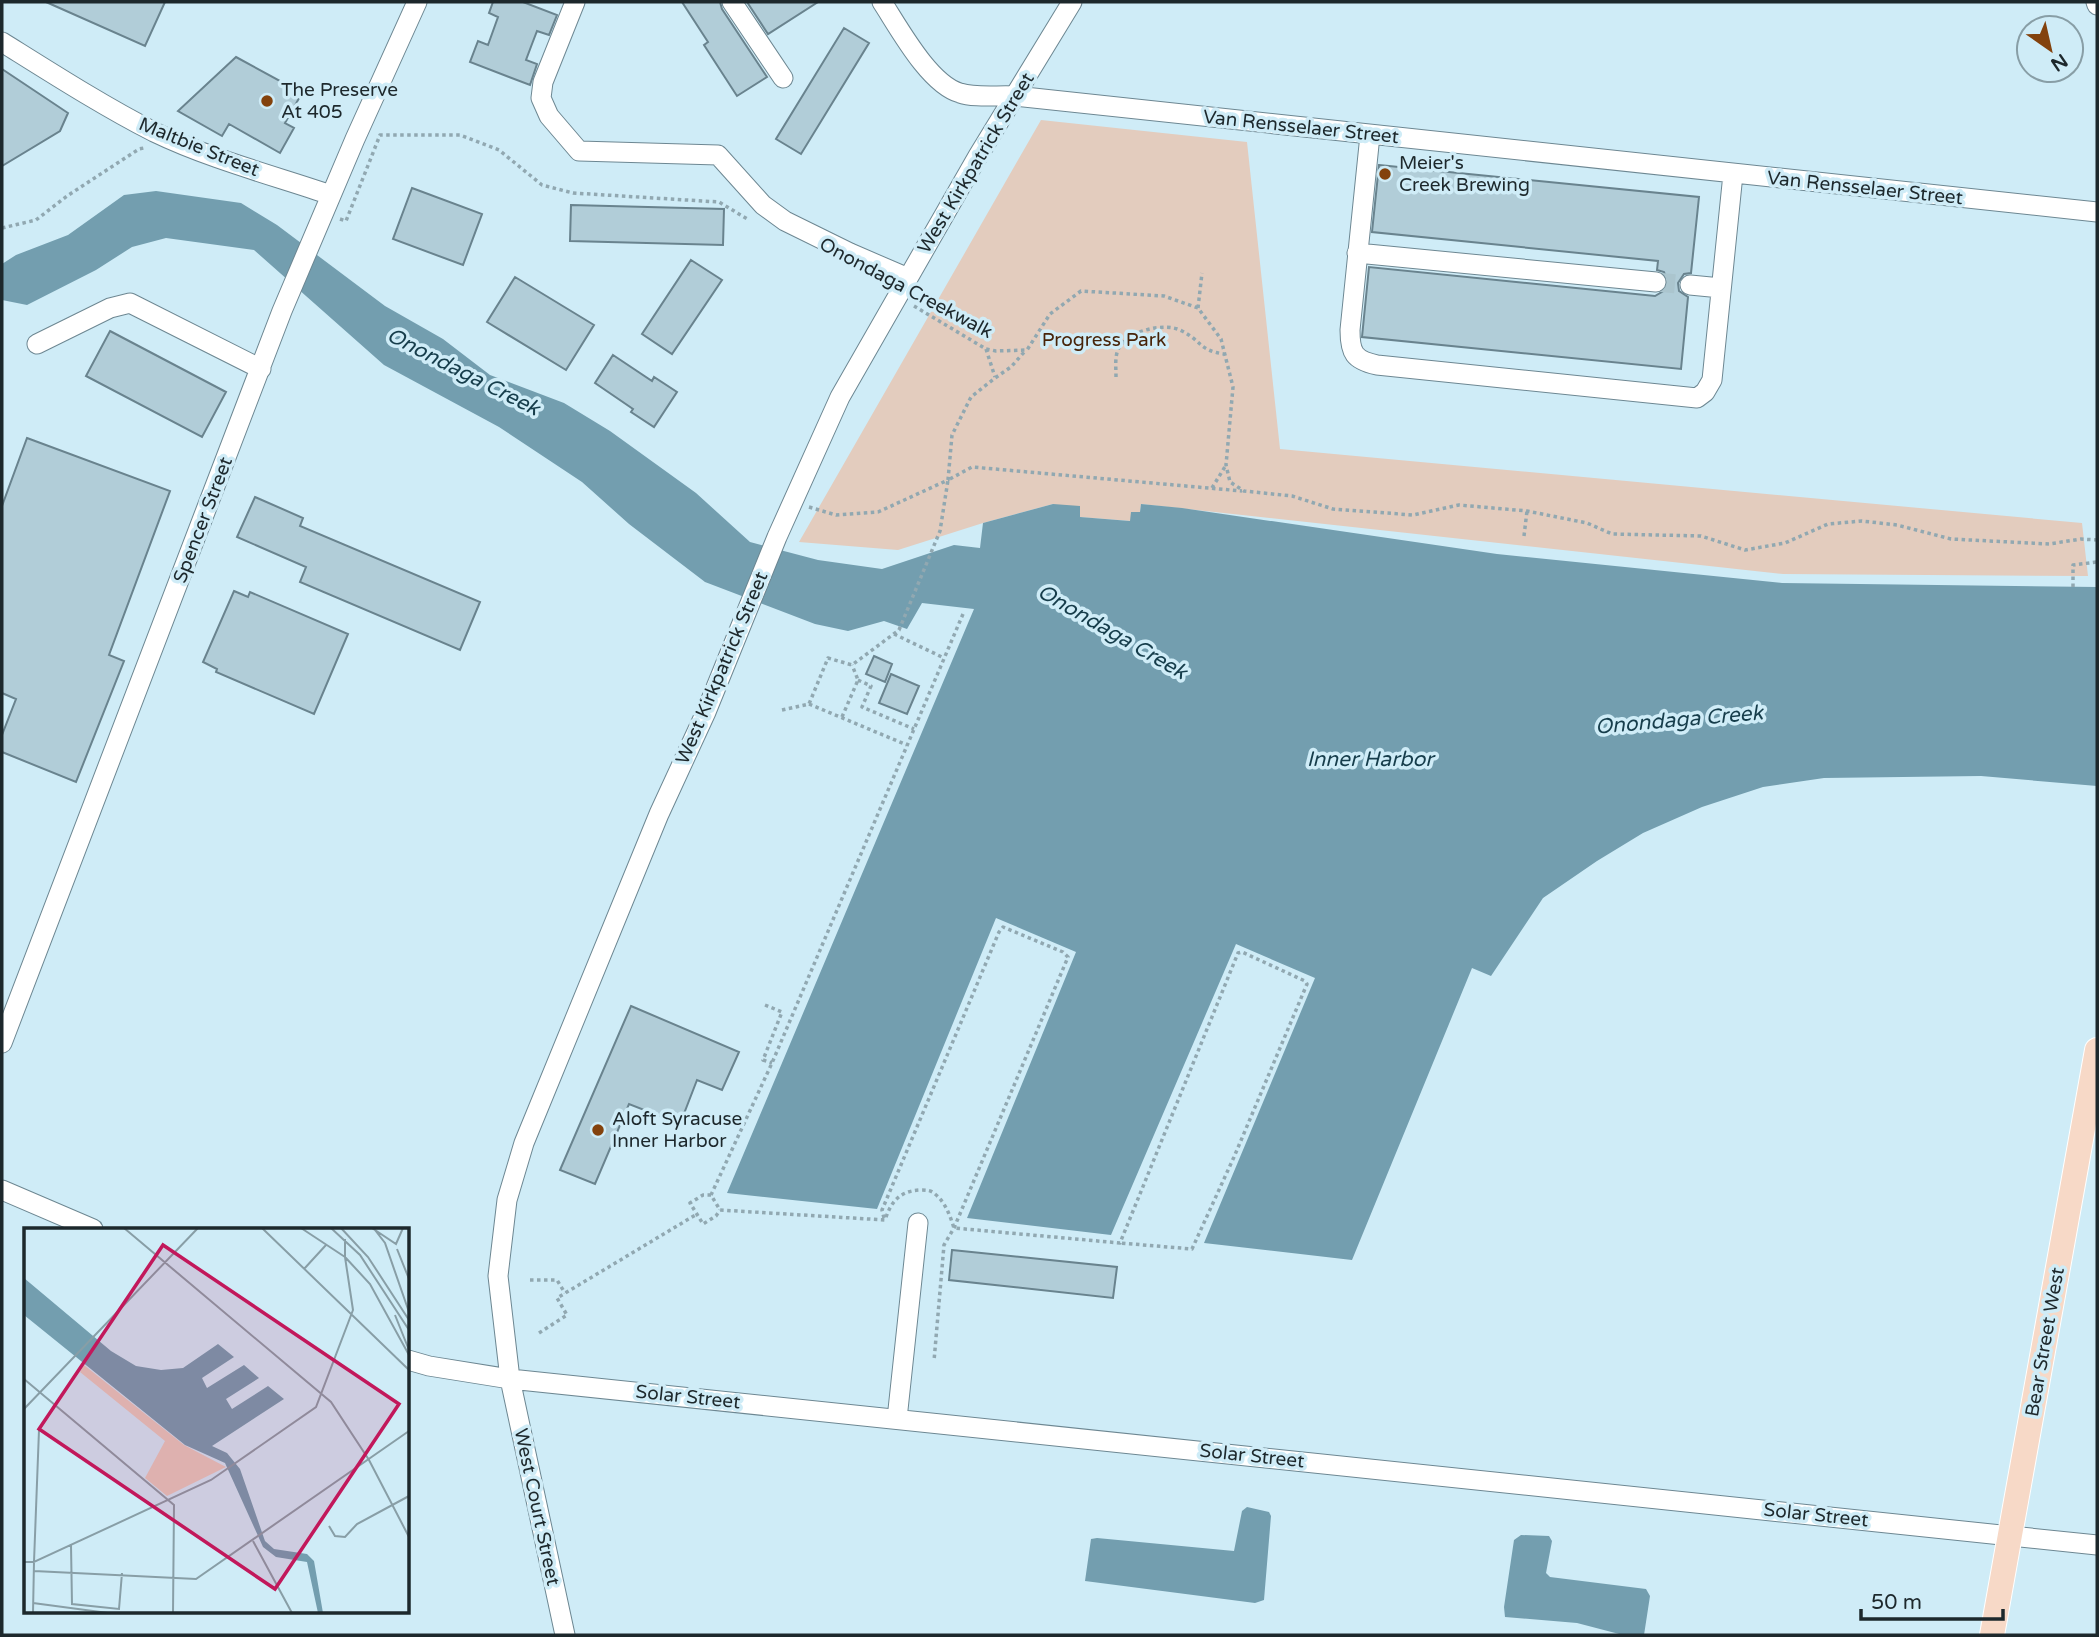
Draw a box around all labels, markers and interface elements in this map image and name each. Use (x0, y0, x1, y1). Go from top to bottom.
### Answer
north arrow (2015, 14, 2085, 84)
text: N (2046, 49, 2071, 76)
street label: West Kirkpatrick Street (913, 69, 1039, 257)
place label: The Preserve At 405 (281, 79, 398, 123)
marker: The Preserve At 405 (259, 93, 275, 109)
street label: Van Rensselaer Street (1202, 106, 1400, 148)
street label: Maltbie Street (136, 113, 262, 181)
place label: Meier's Creek Brewing (1399, 152, 1530, 196)
marker: Meier's Creek Brewing (1377, 166, 1393, 182)
street label: Van Rensselaer Street (1766, 167, 1964, 209)
street label: Onondaga Creekwalk (816, 233, 996, 343)
water label: Onondaga Creek (382, 323, 545, 422)
park label: Progress Park (1042, 329, 1166, 351)
street label: Spencer Street (169, 454, 237, 586)
street label: West Kirkpatrick Street (671, 568, 773, 768)
water label: Onondaga Creek (1033, 579, 1192, 686)
water label: Onondaga Creek (1594, 700, 1765, 740)
water label: Inner Harbor (1307, 747, 1436, 772)
place label: Aloft Syracuse Inner Harbor (612, 1108, 742, 1152)
marker: Aloft Syracuse Inner Harbor (590, 1122, 606, 1138)
inset map (24, 1228, 410, 1612)
street label: Bear Street West (2021, 1266, 2069, 1418)
street label: Solar Street (635, 1381, 741, 1413)
street label: West Court Street (510, 1426, 564, 1588)
street label: Solar Street (1199, 1440, 1305, 1472)
street label: Solar Street (1763, 1499, 1869, 1531)
scale bar (1861, 1578, 2003, 1622)
text: 50 m (1871, 1590, 1922, 1615)

